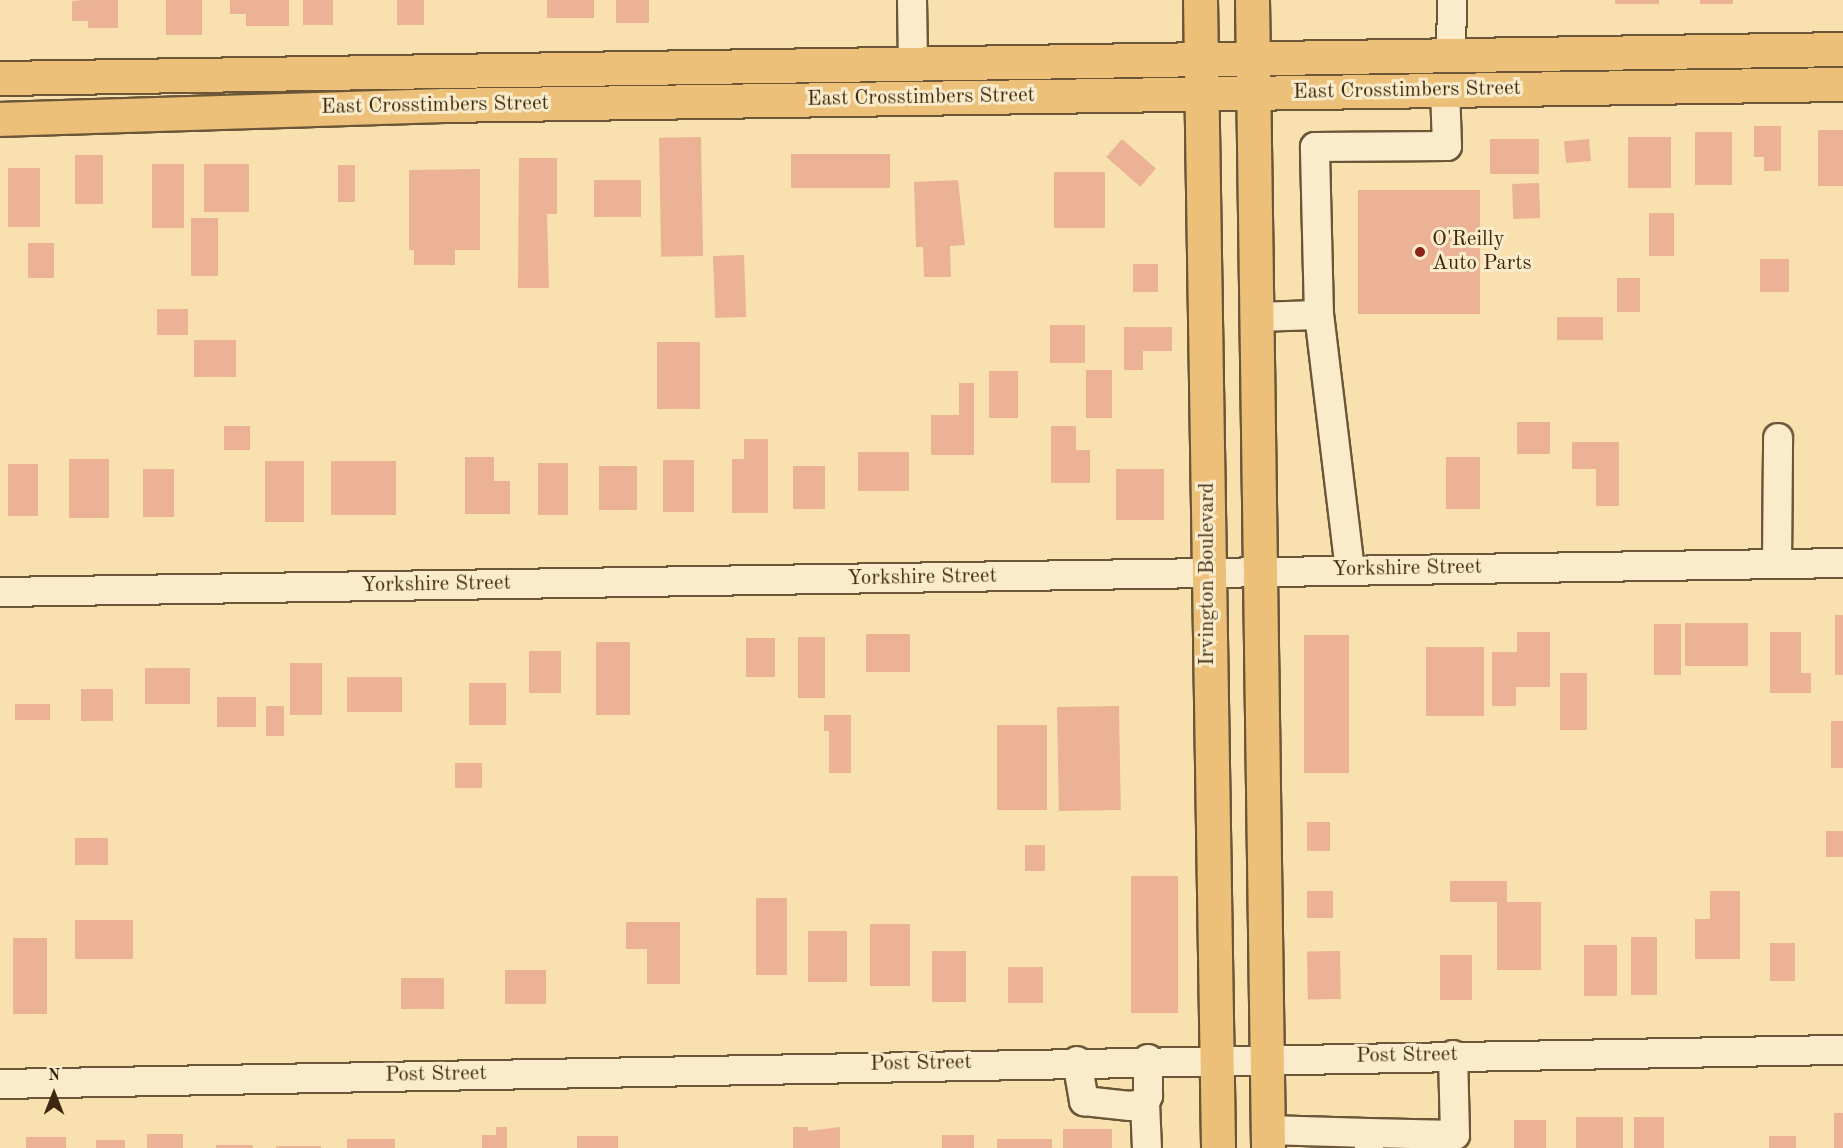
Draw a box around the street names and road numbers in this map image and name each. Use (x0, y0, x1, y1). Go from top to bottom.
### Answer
street label: East Crosstimbers Street (1293, 76, 1521, 106)
street label: East Crosstimbers Street (807, 83, 1035, 113)
street label: East Crosstimbers Street (321, 91, 549, 121)
street label: Irvington Boulevard (1195, 482, 1221, 666)
street label: Yorkshire Street (1332, 555, 1482, 583)
street label: Yorkshire Street (847, 564, 997, 592)
street label: Yorkshire Street (361, 571, 511, 599)
street label: Post Street (1356, 1043, 1458, 1069)
street label: Post Street (870, 1051, 972, 1077)
street label: Post Street (385, 1062, 487, 1088)

